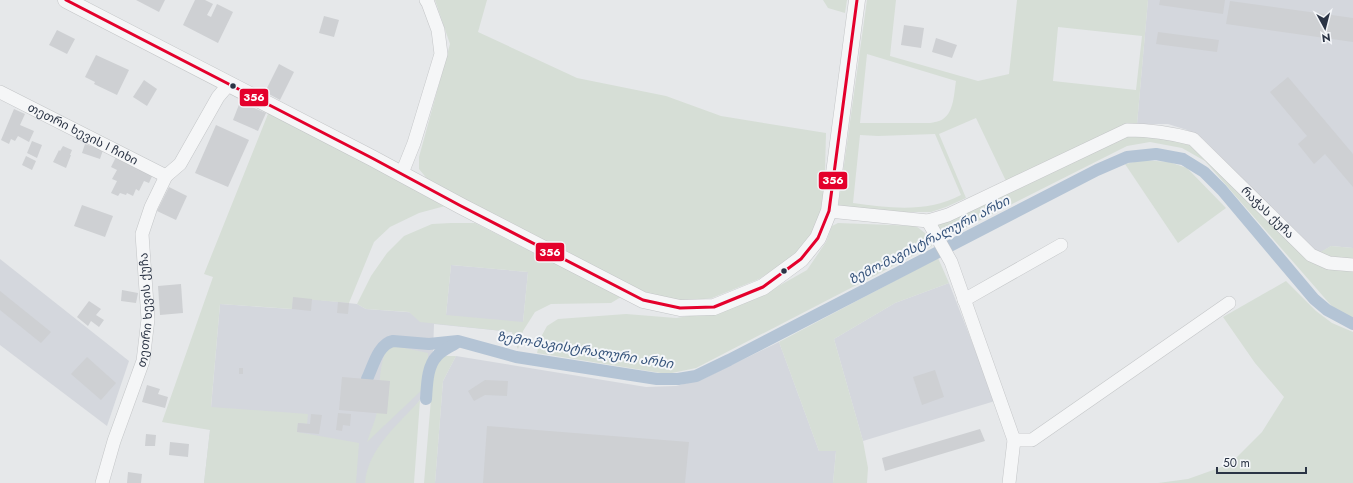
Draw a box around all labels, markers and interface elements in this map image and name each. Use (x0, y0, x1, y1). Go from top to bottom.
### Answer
north arrow (1305, 8, 1345, 48)
text: N (1321, 29, 1332, 46)
unlabelled marker (228, 81, 238, 91)
line badge: 356 (239, 88, 269, 107)
text: 356 (243, 89, 265, 105)
street label: თეთრი ხევის I ჩიხი (25, 98, 141, 170)
line badge: 356 (818, 171, 848, 190)
text: 356 (822, 172, 844, 188)
street label: რაჭას ქუჩა (1237, 182, 1298, 243)
water label: ზემო-მაგისტრალური არხი (845, 191, 1013, 289)
line badge: 356 (535, 242, 565, 262)
text: 356 (539, 244, 561, 260)
street label: თეთრი ხევის ქუჩა (132, 252, 157, 370)
unlabelled marker (779, 266, 789, 276)
water label: ზემო-მაგისტრალური არხი (496, 327, 675, 373)
scale bar (1217, 449, 1306, 475)
text: 50 m (1223, 454, 1250, 472)

